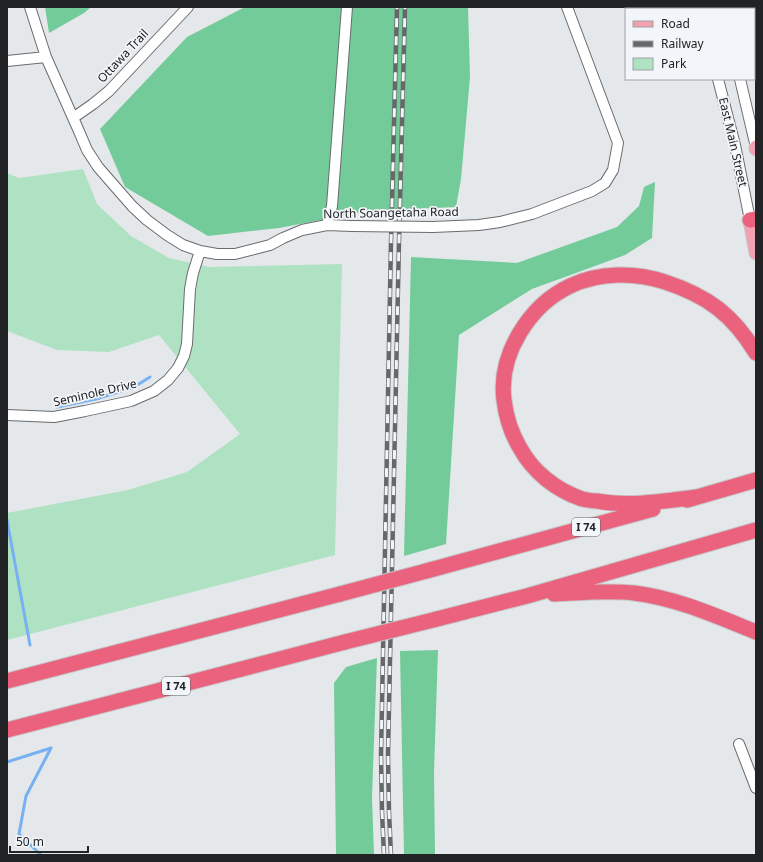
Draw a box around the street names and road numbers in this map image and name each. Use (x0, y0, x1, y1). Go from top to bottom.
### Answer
street label: Ottawa Trail (93, 25, 152, 86)
street label: East Main Street (715, 95, 752, 189)
street label: North Soangetaha Road (323, 203, 459, 222)
street label: Seminole Drive (52, 375, 138, 410)
road number: I 74 (572, 518, 600, 536)
road number: I 74 (162, 677, 190, 695)

